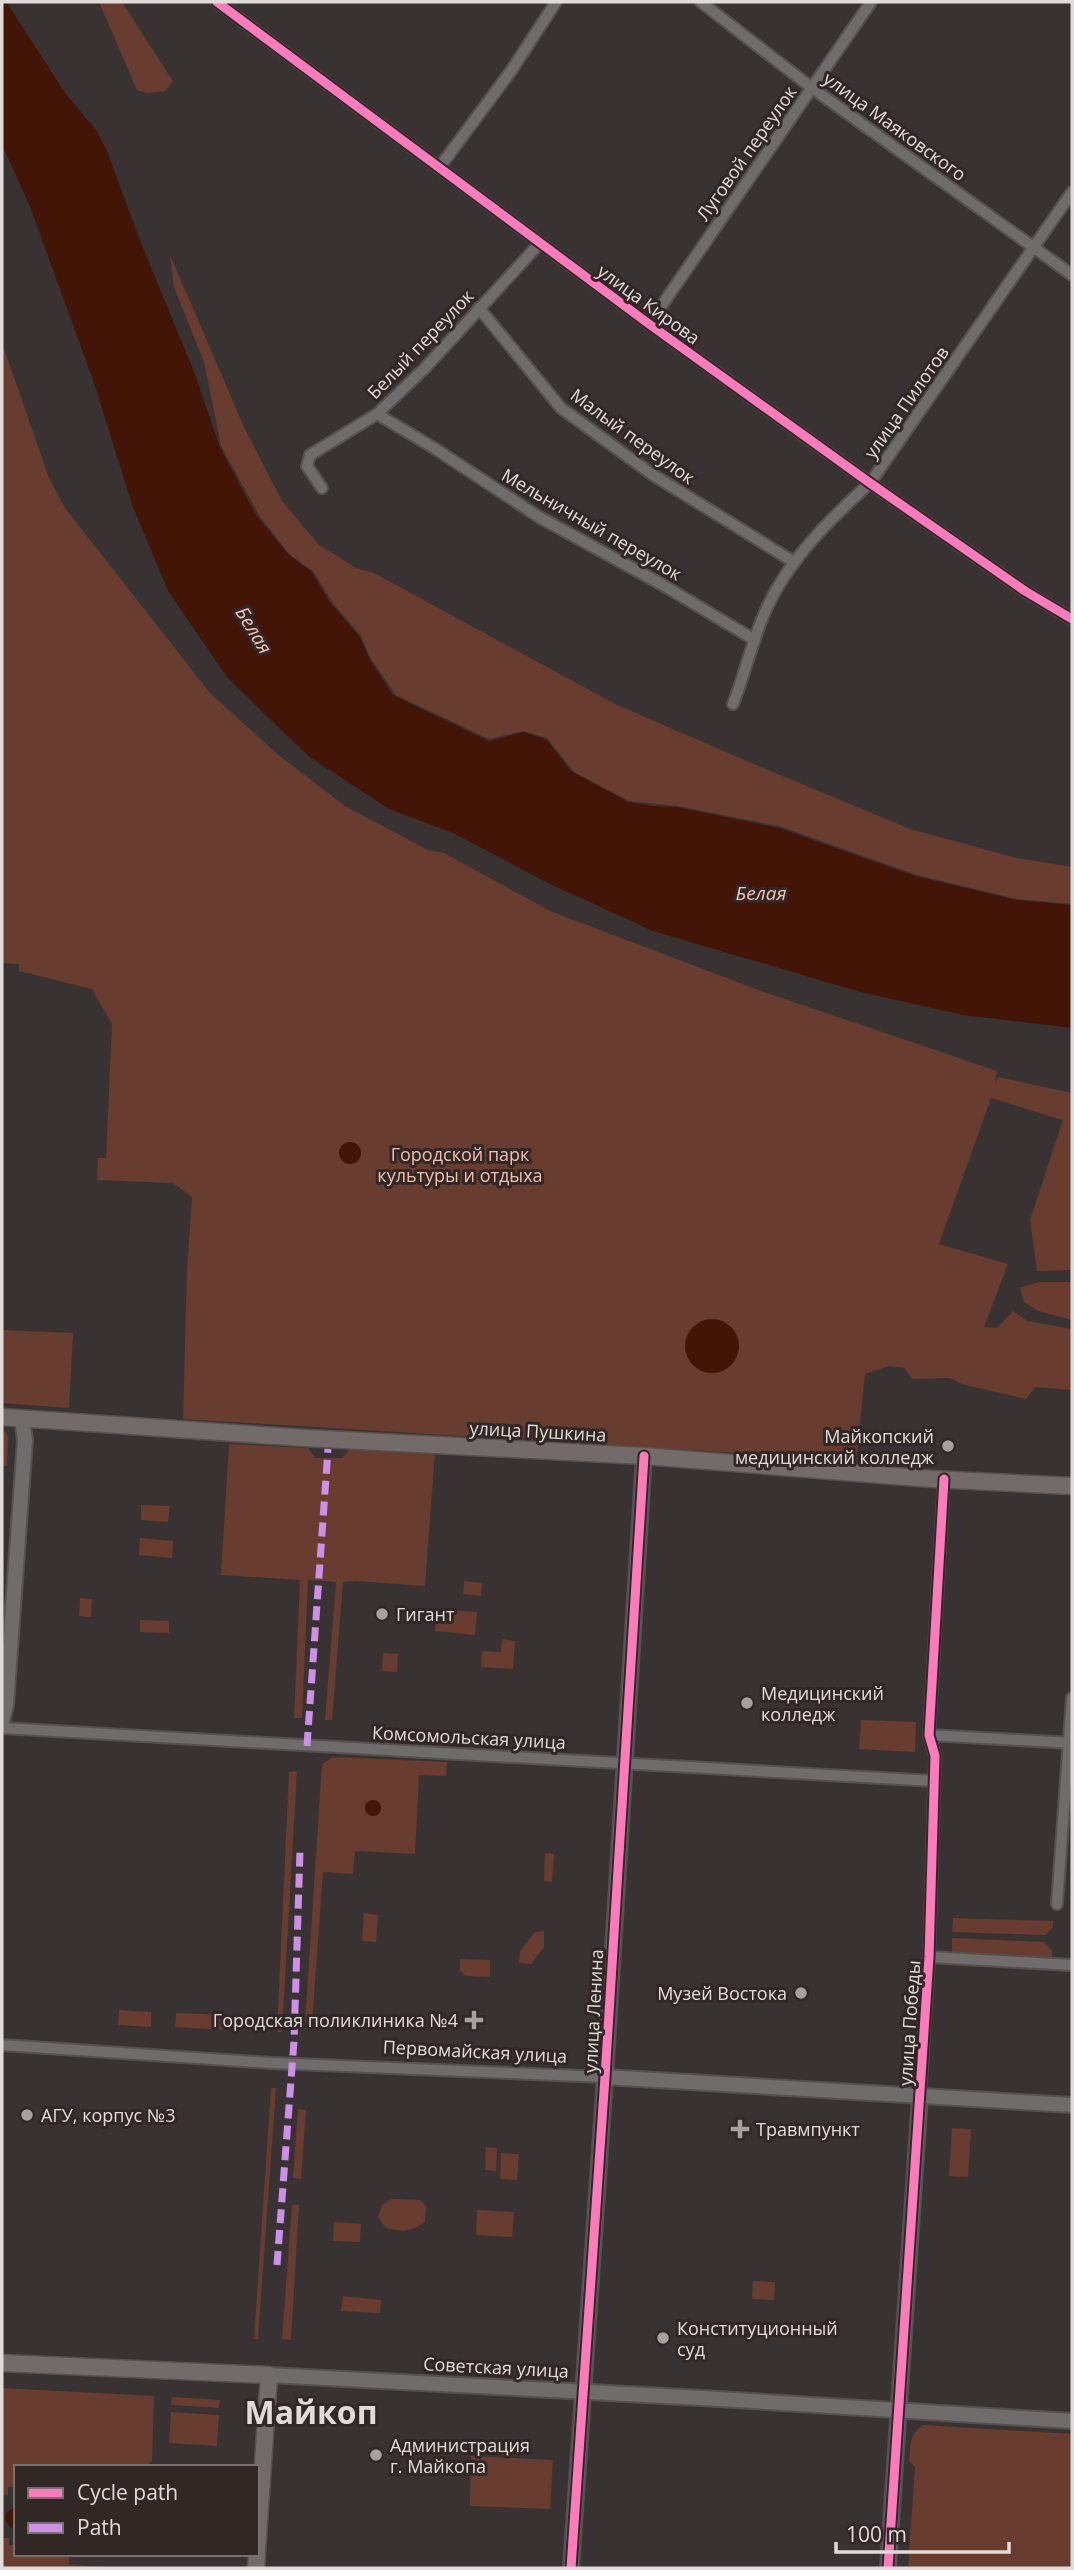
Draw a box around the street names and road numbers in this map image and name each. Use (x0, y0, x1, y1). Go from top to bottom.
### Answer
street label: улица Маяковского (819, 66, 971, 186)
street label: Луговой переулок (690, 80, 802, 225)
street label: улица Кирова (593, 259, 705, 349)
street label: Белый переулок (362, 284, 479, 404)
street label: улица Пилотов (858, 341, 954, 463)
street label: Малый переулок (566, 383, 701, 490)
street label: Мельничный переулок (498, 463, 687, 586)
street label: улица Пушкина (469, 1415, 607, 1447)
street label: Комсомольская улица (371, 1720, 567, 1754)
street label: улица Ленина (578, 1949, 608, 2073)
street label: улица Победы (893, 1960, 925, 2086)
street label: Первомайская улица (382, 2034, 568, 2068)
street label: Советская улица (423, 2351, 569, 2383)

